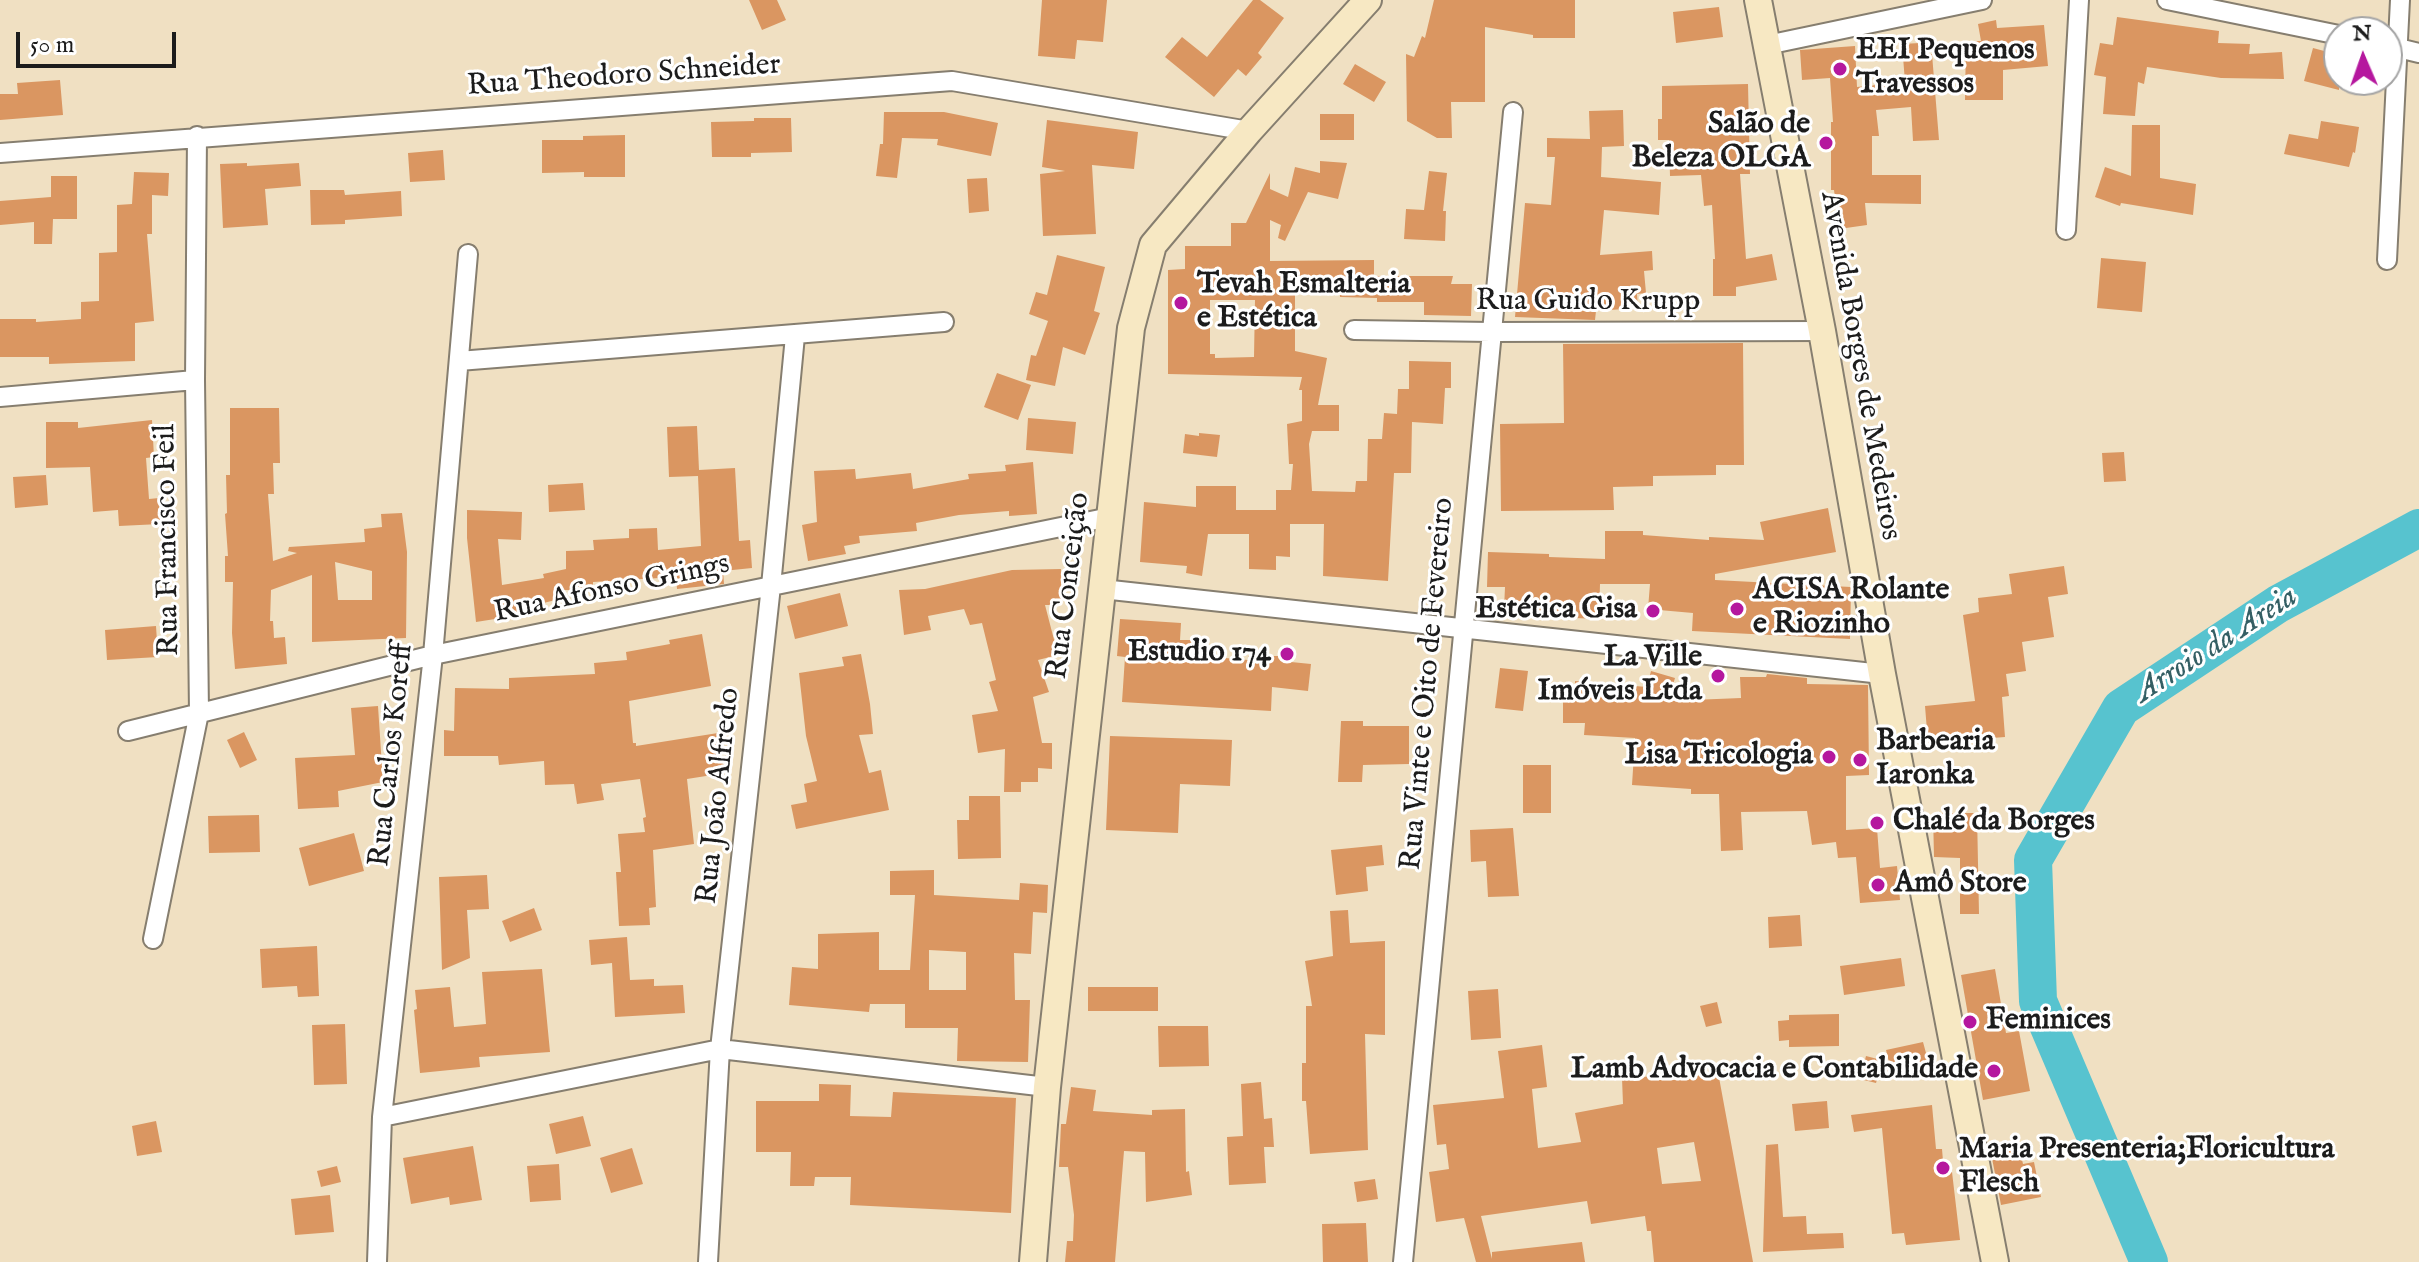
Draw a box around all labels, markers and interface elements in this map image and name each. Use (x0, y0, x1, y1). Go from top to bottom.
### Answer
scale bar (20, 16, 180, 66)
north arrow (2323, 16, 2403, 96)
text: N (2352, 20, 2372, 48)
text: 50 m (30, 30, 74, 61)
place label: EEI Pequenos Travessos (1856, 34, 2035, 104)
street label: Rua Theodoro Schneider (466, 48, 782, 106)
marker: EEI Pequenos Travessos (1831, 60, 1849, 78)
place label: Salão de Beleza OLGA (1631, 108, 1810, 178)
marker: Salão de Beleza OLGA (1817, 134, 1835, 152)
street label: Avenida Borges de Medeiros (1811, 189, 1907, 543)
place label: Tevah Esmalteria e Estética (1197, 268, 1410, 338)
street label: Rua Guido Krupp (1476, 285, 1700, 321)
marker: Tevah Esmalteria e Estética (1172, 294, 1190, 312)
street label: Rua Francisco Feil (149, 424, 189, 656)
street label: Rua Conceição (1041, 491, 1099, 681)
street label: Rua Vinte e Oito de Fevereiro (1395, 496, 1463, 872)
street label: Rua Afonso Grings (491, 547, 733, 633)
place label: ACISA Rolante e Riozinho (1753, 574, 1949, 644)
water label: Arroio da Areia (2128, 579, 2306, 713)
place label: Estética Gisa (1476, 593, 1637, 629)
marker: ACISA Rolante e Riozinho (1728, 600, 1746, 618)
marker: Estética Gisa (1644, 602, 1662, 620)
place label: Estudio 174 (1127, 636, 1271, 672)
street label: Rua Carlos Koreff (363, 641, 423, 869)
place label: La Ville Imóveis Ltda (1538, 641, 1702, 712)
marker: Estudio 174 (1278, 645, 1296, 663)
marker: La Ville Imóveis Ltda (1709, 667, 1727, 685)
street label: Rua João Alfredo (691, 686, 749, 906)
place label: Barbearia Iaronka (1876, 725, 1995, 796)
place label: Lisa Tricologia (1625, 739, 1813, 775)
marker: Lisa Tricologia (1820, 748, 1838, 766)
marker: Barbearia Iaronka (1851, 751, 1869, 769)
place label: Chalé da Borges (1893, 805, 2095, 841)
marker: Chalé da Borges (1868, 814, 1886, 832)
place label: Amô Store (1894, 867, 2027, 903)
marker: Amô Store (1869, 876, 1887, 894)
place label: Feminices (1986, 1004, 2111, 1040)
marker: Feminices (1961, 1013, 1979, 1031)
place label: Lamb Advocacia e Contabilidade (1571, 1053, 1978, 1089)
marker: Lamb Advocacia e Contabilidade (1985, 1062, 2003, 1080)
place label: Maria Presenteria;Floricultura Flesch (1959, 1133, 2335, 1204)
marker: Maria Presenteria;Floricultura Flesch (1934, 1159, 1952, 1177)

